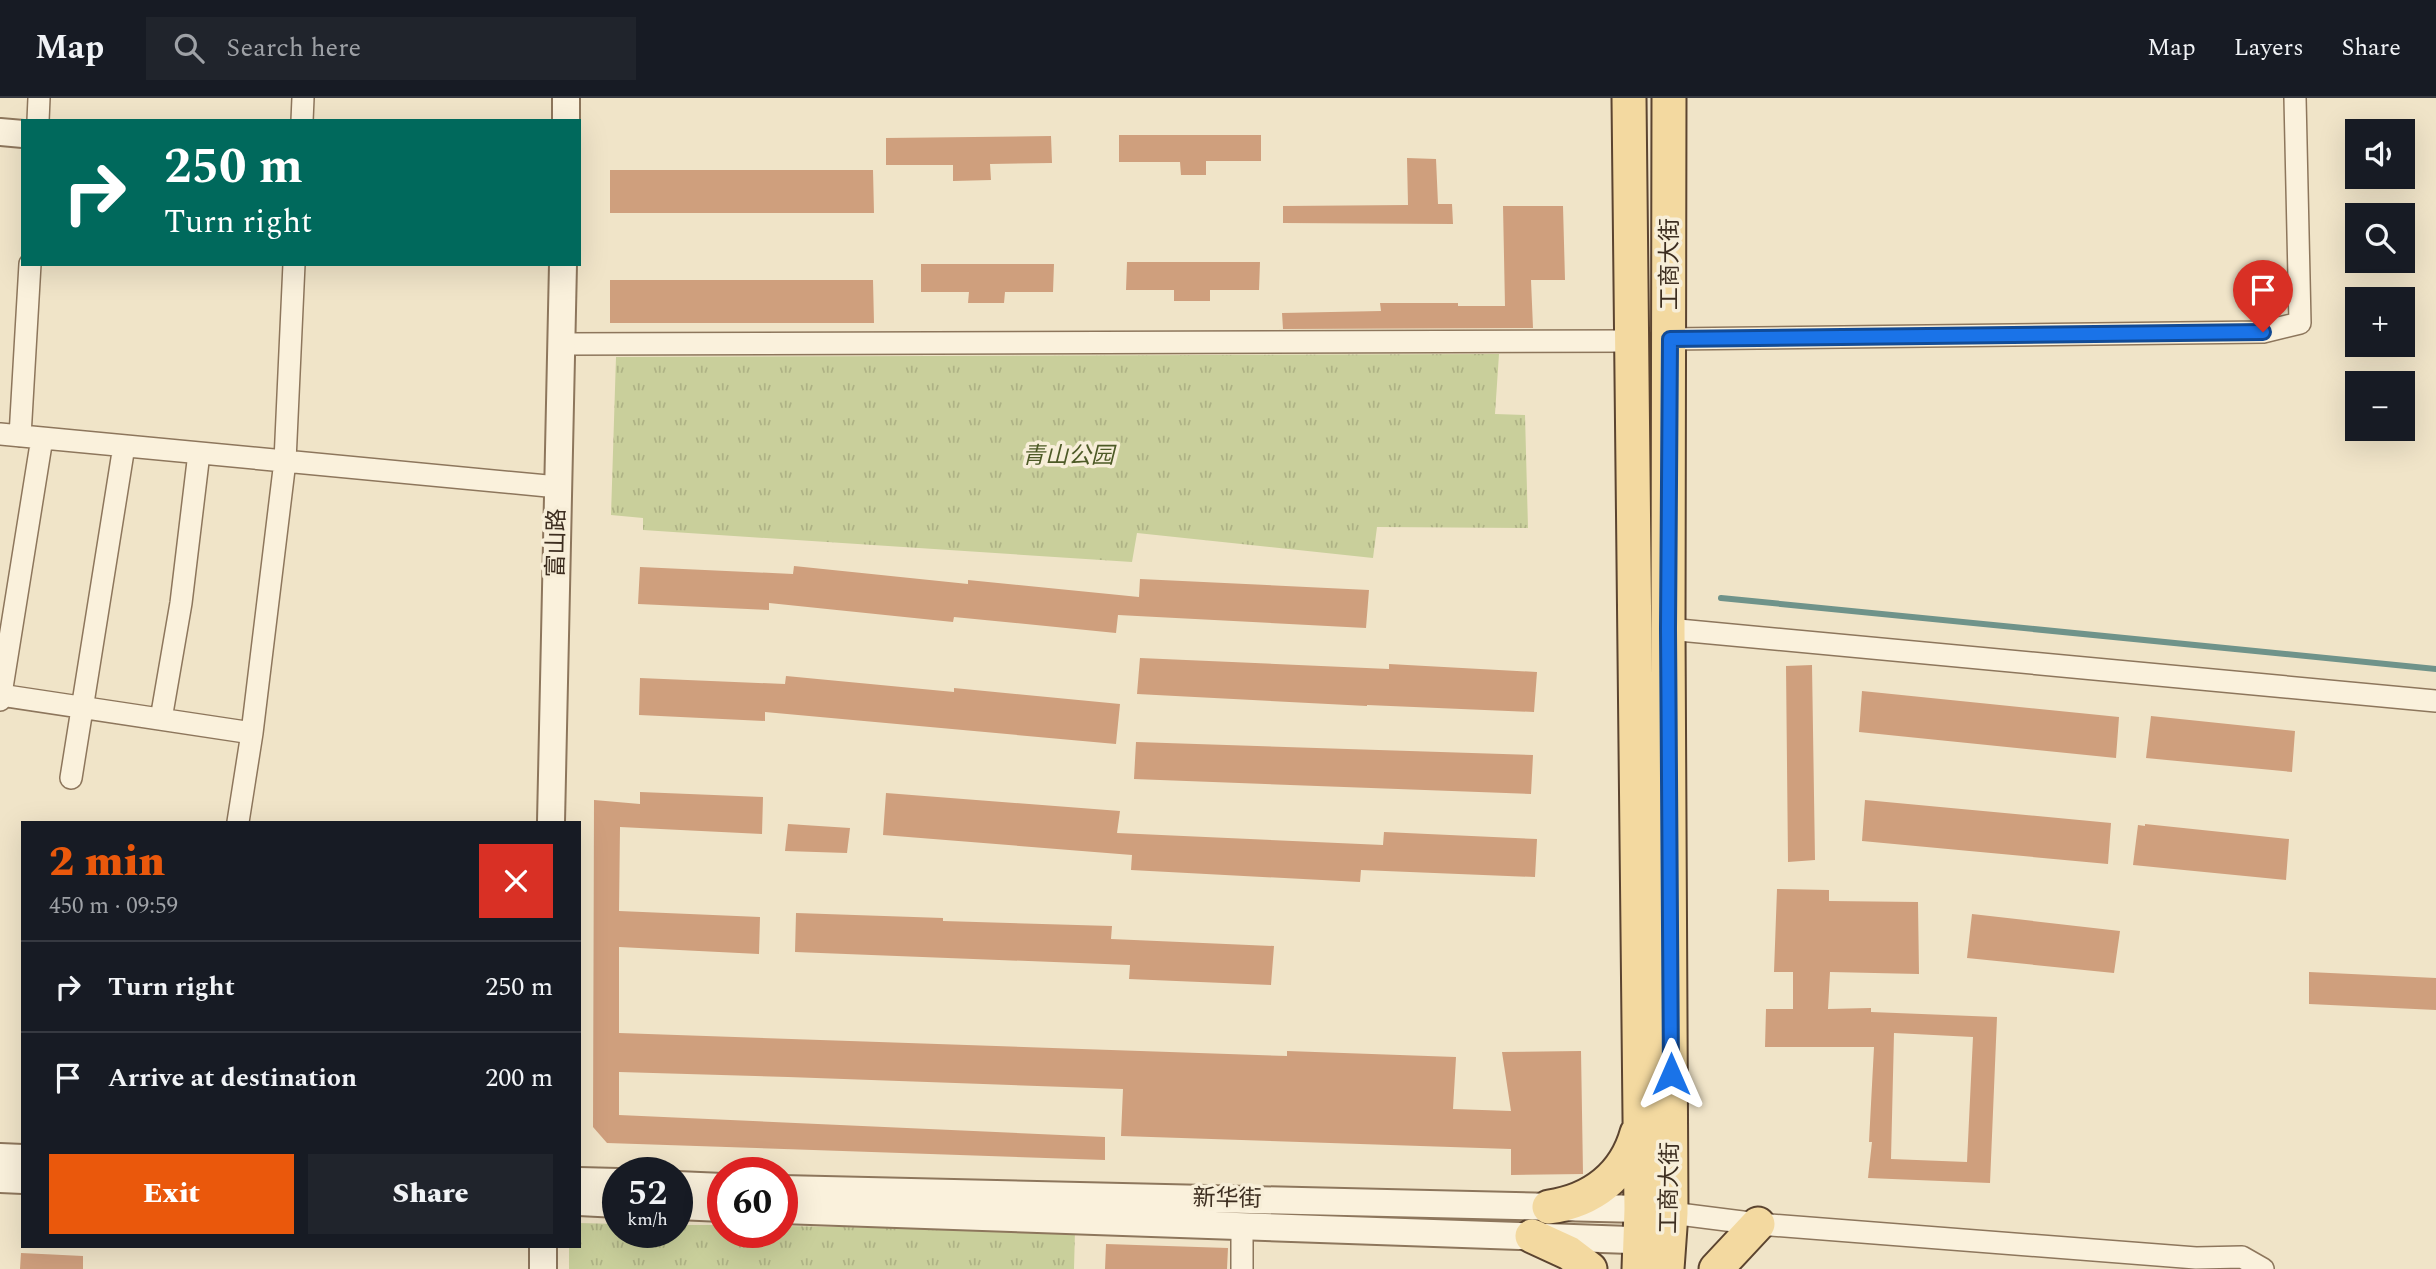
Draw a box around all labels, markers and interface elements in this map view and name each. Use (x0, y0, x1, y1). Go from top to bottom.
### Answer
search box (146, 17, 636, 80)
text: Map (35, 23, 104, 73)
text: Search here (226, 28, 361, 68)
icon: search (170, 29, 208, 67)
text: Map (2147, 30, 2196, 66)
text: Layers (2234, 30, 2304, 66)
text: Share (2342, 30, 2401, 66)
map controls (2345, 119, 2415, 441)
button: sound (2345, 119, 2415, 189)
text: 250 m (164, 130, 303, 205)
icon: right (49, 147, 140, 238)
text: Turn right (164, 198, 312, 247)
button: search (2345, 203, 2415, 273)
street label: 工商大街 (1653, 218, 1688, 310)
pin (2233, 260, 2293, 332)
icon: arrive (2244, 271, 2282, 309)
button: + (2345, 287, 2415, 357)
button: − (2345, 371, 2415, 441)
park label: 青山公园 (1022, 439, 1117, 474)
street label: 富山路 (539, 508, 575, 578)
text: 2 min (49, 831, 165, 894)
button: close (479, 844, 553, 918)
text: 450 m · 09:59 (49, 889, 178, 924)
text: Turn right (108, 967, 235, 1007)
text: 250 m (485, 967, 553, 1007)
icon: right (49, 968, 87, 1006)
position arrow (1634, 1037, 1708, 1111)
text: Arrive at destination (108, 1058, 357, 1098)
text: 200 m (485, 1058, 553, 1098)
icon: arrive (49, 1059, 87, 1097)
street label: 工商大街 (1652, 1142, 1688, 1234)
button: Exit (49, 1154, 294, 1234)
button: Share (308, 1154, 553, 1234)
speed limit sign: 60 (707, 1157, 798, 1248)
text: 52 (628, 1167, 667, 1220)
street label: 新华街 (1192, 1181, 1262, 1217)
text: km/h (627, 1206, 668, 1233)

